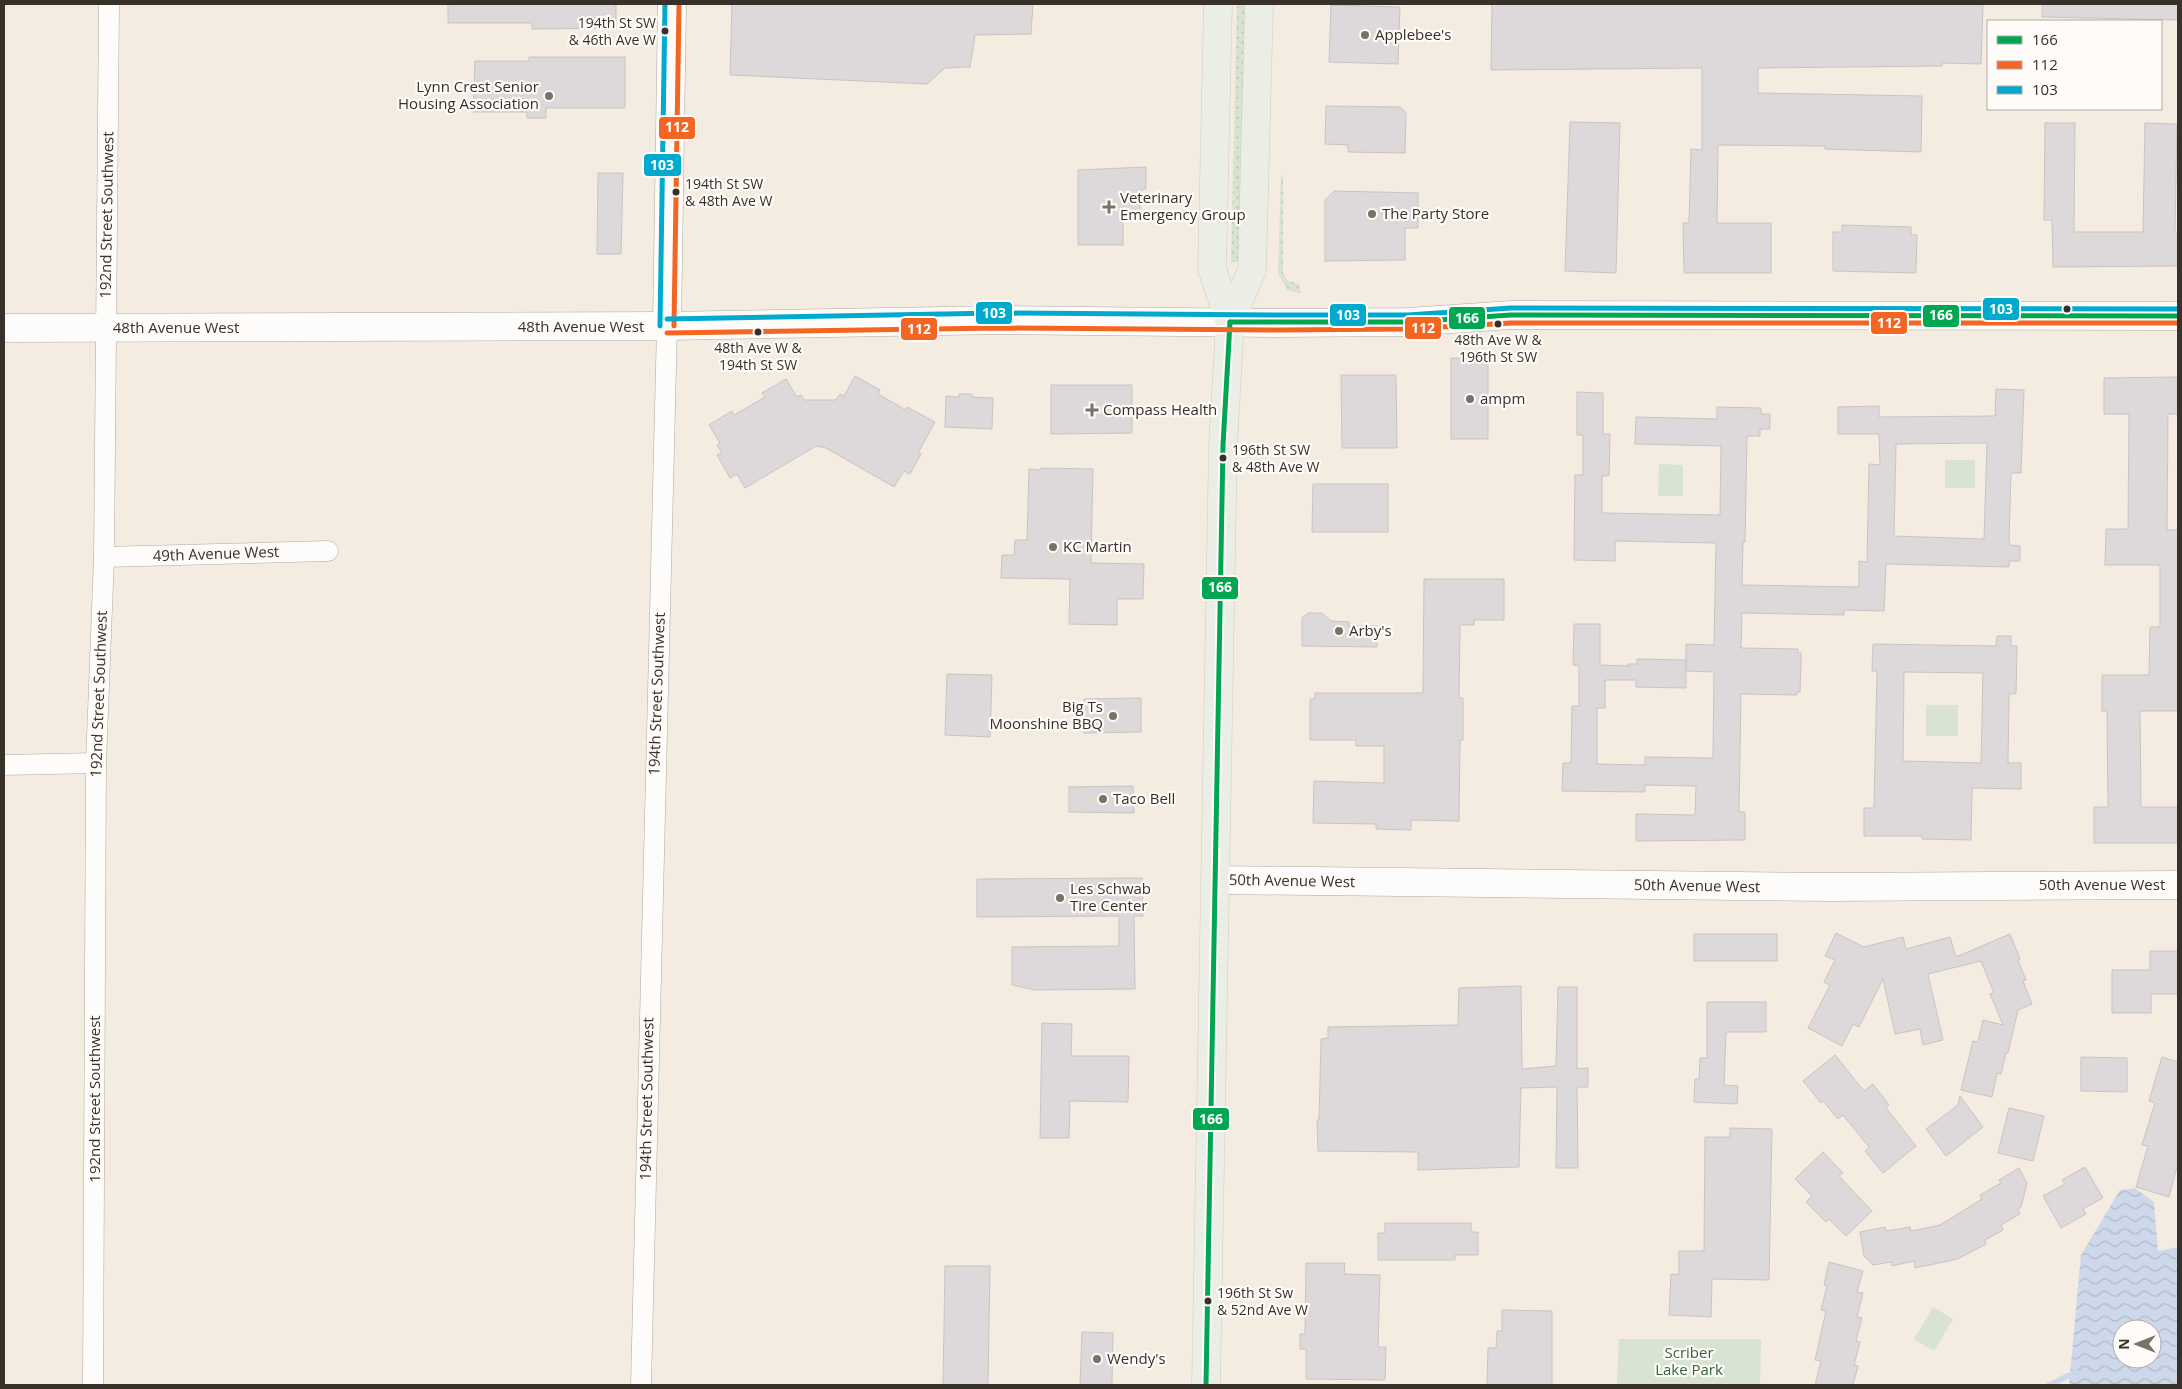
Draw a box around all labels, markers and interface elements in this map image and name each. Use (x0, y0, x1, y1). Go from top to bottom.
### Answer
place label: 194th St SW & 46th Ave W (569, 13, 656, 49)
legend (1987, 20, 2162, 110)
place label: Applebee's (1375, 24, 1452, 44)
marker: 194th St SW & 46th Ave W (660, 26, 670, 36)
marker: Applebee's (1359, 29, 1371, 41)
text: 166 (2032, 29, 2058, 49)
text: 112 (2032, 54, 2058, 74)
place label: Lynn Crest Senior Housing Association (398, 76, 539, 113)
text: 103 (2032, 79, 2058, 99)
marker: Lynn Crest Senior Housing Association (543, 90, 555, 102)
line badge: 112 (658, 116, 696, 140)
text: 112 (665, 117, 689, 136)
street label: 192nd Street Southwest (95, 131, 117, 299)
line badge: 103 (643, 153, 682, 177)
text: 103 (650, 155, 674, 174)
place label: 194th St SW & 48th Ave W (685, 174, 772, 210)
marker: 194th St SW & 48th Ave W (671, 187, 681, 197)
place label: Veterinary Emergency Group (1120, 187, 1246, 224)
marker: Veterinary Emergency Group (1102, 200, 1116, 214)
place label: The Party Store (1382, 203, 1489, 223)
marker: The Party Store (1366, 208, 1378, 220)
line badge: 103 (1982, 297, 2020, 321)
text: 103 (1989, 299, 2013, 318)
line badge: 103 (975, 301, 1013, 325)
text: 103 (982, 303, 1006, 322)
line badge: 103 (1329, 303, 1367, 327)
line badge: 166 (1922, 304, 1960, 328)
unlabelled marker (2062, 304, 2072, 314)
text: 103 (1336, 305, 1360, 324)
text: 166 (1929, 305, 1953, 324)
line badge: 166 (1448, 306, 1486, 330)
text: 166 (1455, 308, 1479, 327)
line badge: 112 (1870, 311, 1908, 335)
text: 112 (1877, 313, 1901, 332)
street label: 48th Avenue West (518, 316, 644, 336)
line badge: 112 (1404, 316, 1442, 340)
street label: 48th Avenue West (113, 317, 239, 337)
line badge: 112 (900, 317, 938, 341)
text: 112 (1411, 318, 1435, 337)
text: 112 (907, 319, 931, 338)
marker: 48th Ave W & 196th St SW (1493, 319, 1503, 329)
marker: 48th Ave W & 194th St SW (753, 327, 763, 337)
place label: 48th Ave W & 196th St SW (1454, 330, 1542, 366)
place label: 48th Ave W & 194th St SW (714, 338, 802, 374)
place label: ampm (1480, 388, 1525, 408)
marker: ampm (1464, 393, 1476, 405)
place label: Compass Health (1103, 399, 1217, 419)
marker: Compass Health (1085, 403, 1099, 417)
place label: 196th St SW & 48th Ave W (1232, 440, 1319, 476)
marker: 196th St SW & 48th Ave W (1218, 453, 1228, 463)
place label: KC Martin (1063, 536, 1132, 556)
street label: 49th Avenue West (152, 541, 280, 565)
marker: KC Martin (1047, 541, 1059, 553)
line badge: 166 (1201, 576, 1239, 600)
text: 166 (1208, 577, 1232, 596)
street label: 192nd Street Southwest (85, 610, 111, 778)
street label: 194th Street Southwest (643, 612, 669, 776)
place label: Arby's (1349, 620, 1392, 640)
marker: Arby's (1333, 625, 1345, 637)
place label: Big Ts Moonshine BBQ (990, 696, 1103, 733)
marker: Big Ts Moonshine BBQ (1107, 710, 1119, 722)
place label: Taco Bell (1113, 788, 1175, 808)
marker: Taco Bell (1097, 793, 1109, 805)
street label: 50th Avenue West (1229, 869, 1355, 891)
street label: 50th Avenue West (1634, 874, 1760, 896)
street label: 50th Avenue West (2039, 874, 2165, 894)
place label: Les Schwab Tire Center (1070, 878, 1151, 915)
marker: Les Schwab Tire Center (1054, 892, 1066, 904)
street label: 192nd Street Southwest (84, 1015, 104, 1183)
street label: 194th Street Southwest (635, 1017, 657, 1181)
line badge: 166 (1192, 1107, 1230, 1131)
text: 166 (1199, 1109, 1223, 1128)
place label: 196th St Sw & 52nd Ave W (1217, 1283, 1308, 1319)
marker: 196th St Sw & 52nd Ave W (1203, 1296, 1213, 1306)
north arrow (2112, 1319, 2162, 1369)
text: N (2114, 1338, 2133, 1350)
park label: Scriber Lake Park (1655, 1342, 1723, 1379)
place label: Wendy's (1107, 1348, 1166, 1368)
marker: Wendy's (1091, 1353, 1103, 1365)

